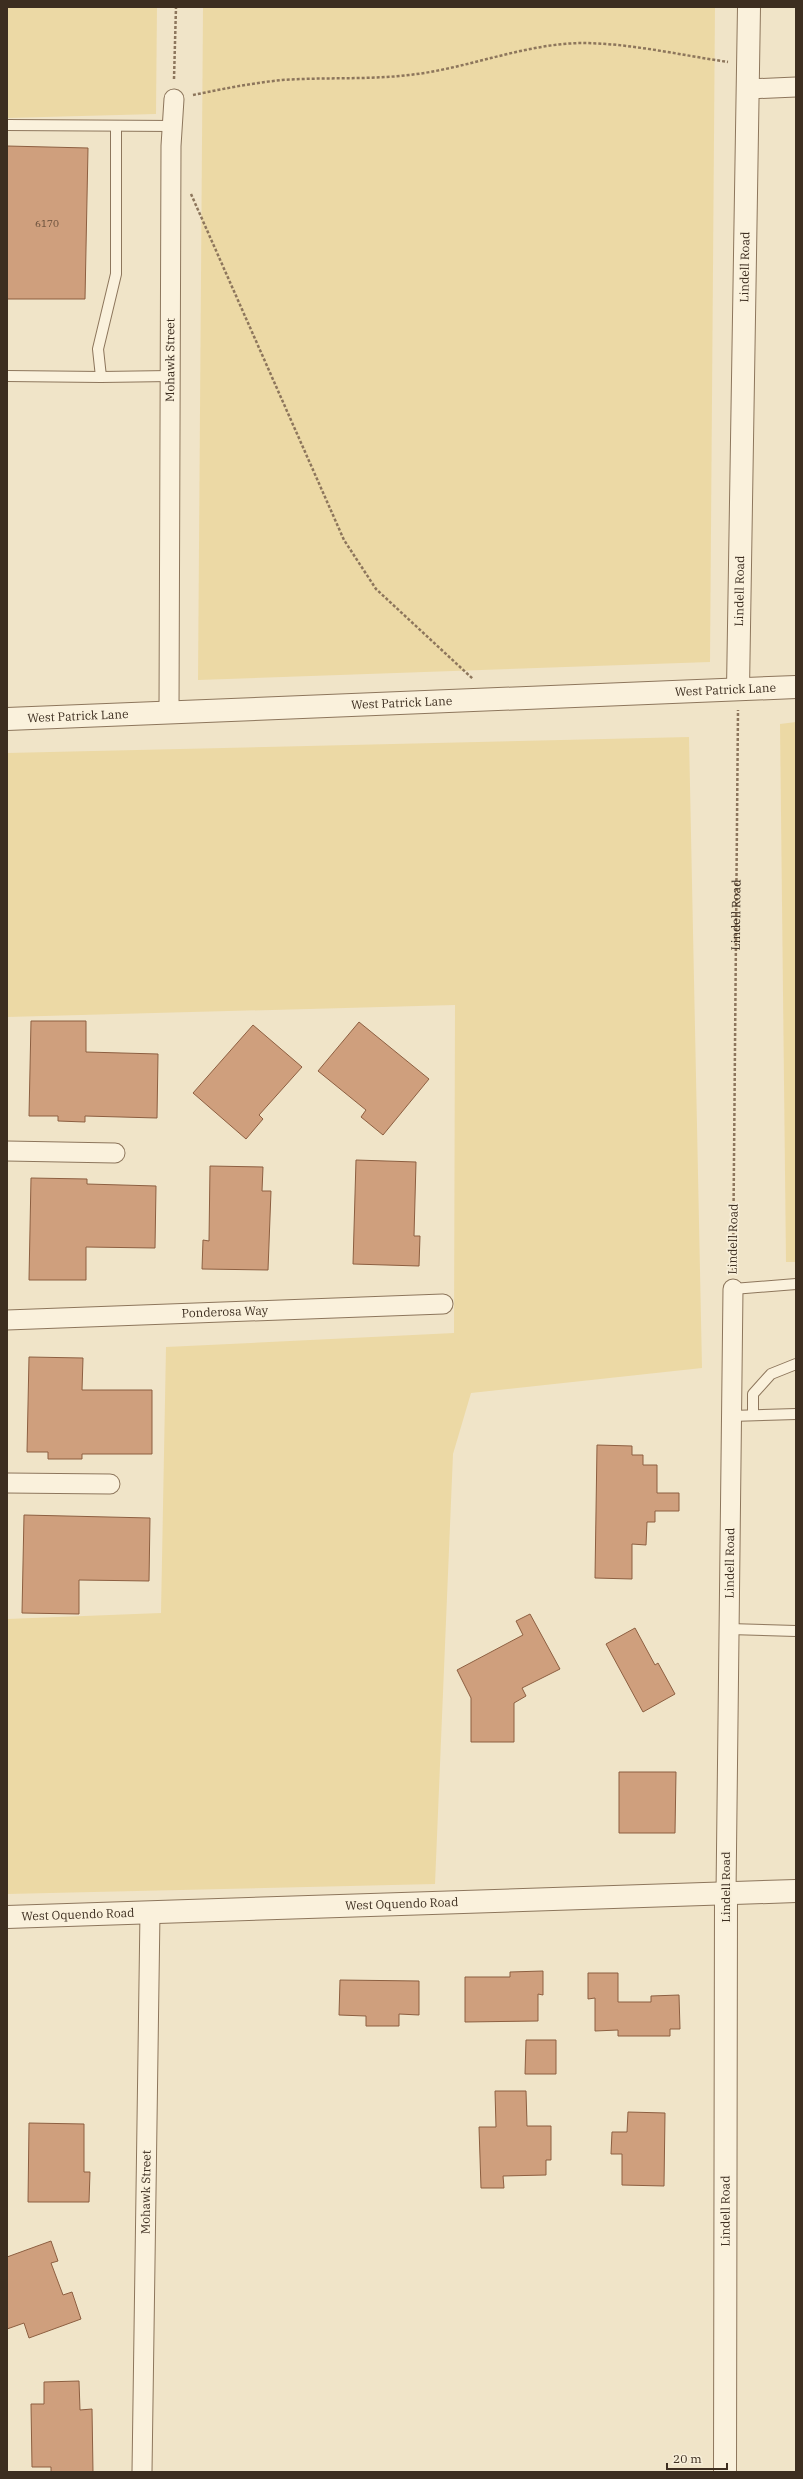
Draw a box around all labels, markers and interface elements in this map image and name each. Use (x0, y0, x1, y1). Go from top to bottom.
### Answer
house number: 6170 (35, 217, 59, 230)
street label: Lindell Road (736, 231, 752, 303)
street label: Mohawk Street (162, 318, 177, 402)
street label: Lindell Road (731, 555, 747, 627)
street label: West Patrick Lane (674, 680, 776, 699)
street label: West Patrick Lane (351, 693, 453, 712)
street label: West Patrick Lane (27, 706, 129, 725)
street label: Lindell Road (728, 879, 743, 951)
street label: Lindell Road (724, 1203, 741, 1275)
street label: Ponderosa Way (181, 1302, 269, 1321)
street label: Lindell Road (721, 1527, 737, 1599)
street label: Lindell Road (718, 1852, 733, 1922)
street label: West Oquendo Road (345, 1894, 459, 1913)
street label: West Oquendo Road (21, 1905, 135, 1924)
street label: Mohawk Street (137, 2150, 154, 2234)
street label: Lindell Road (717, 2175, 733, 2247)
scale bar (667, 2445, 727, 2471)
text: 20 m (673, 2451, 702, 2466)

